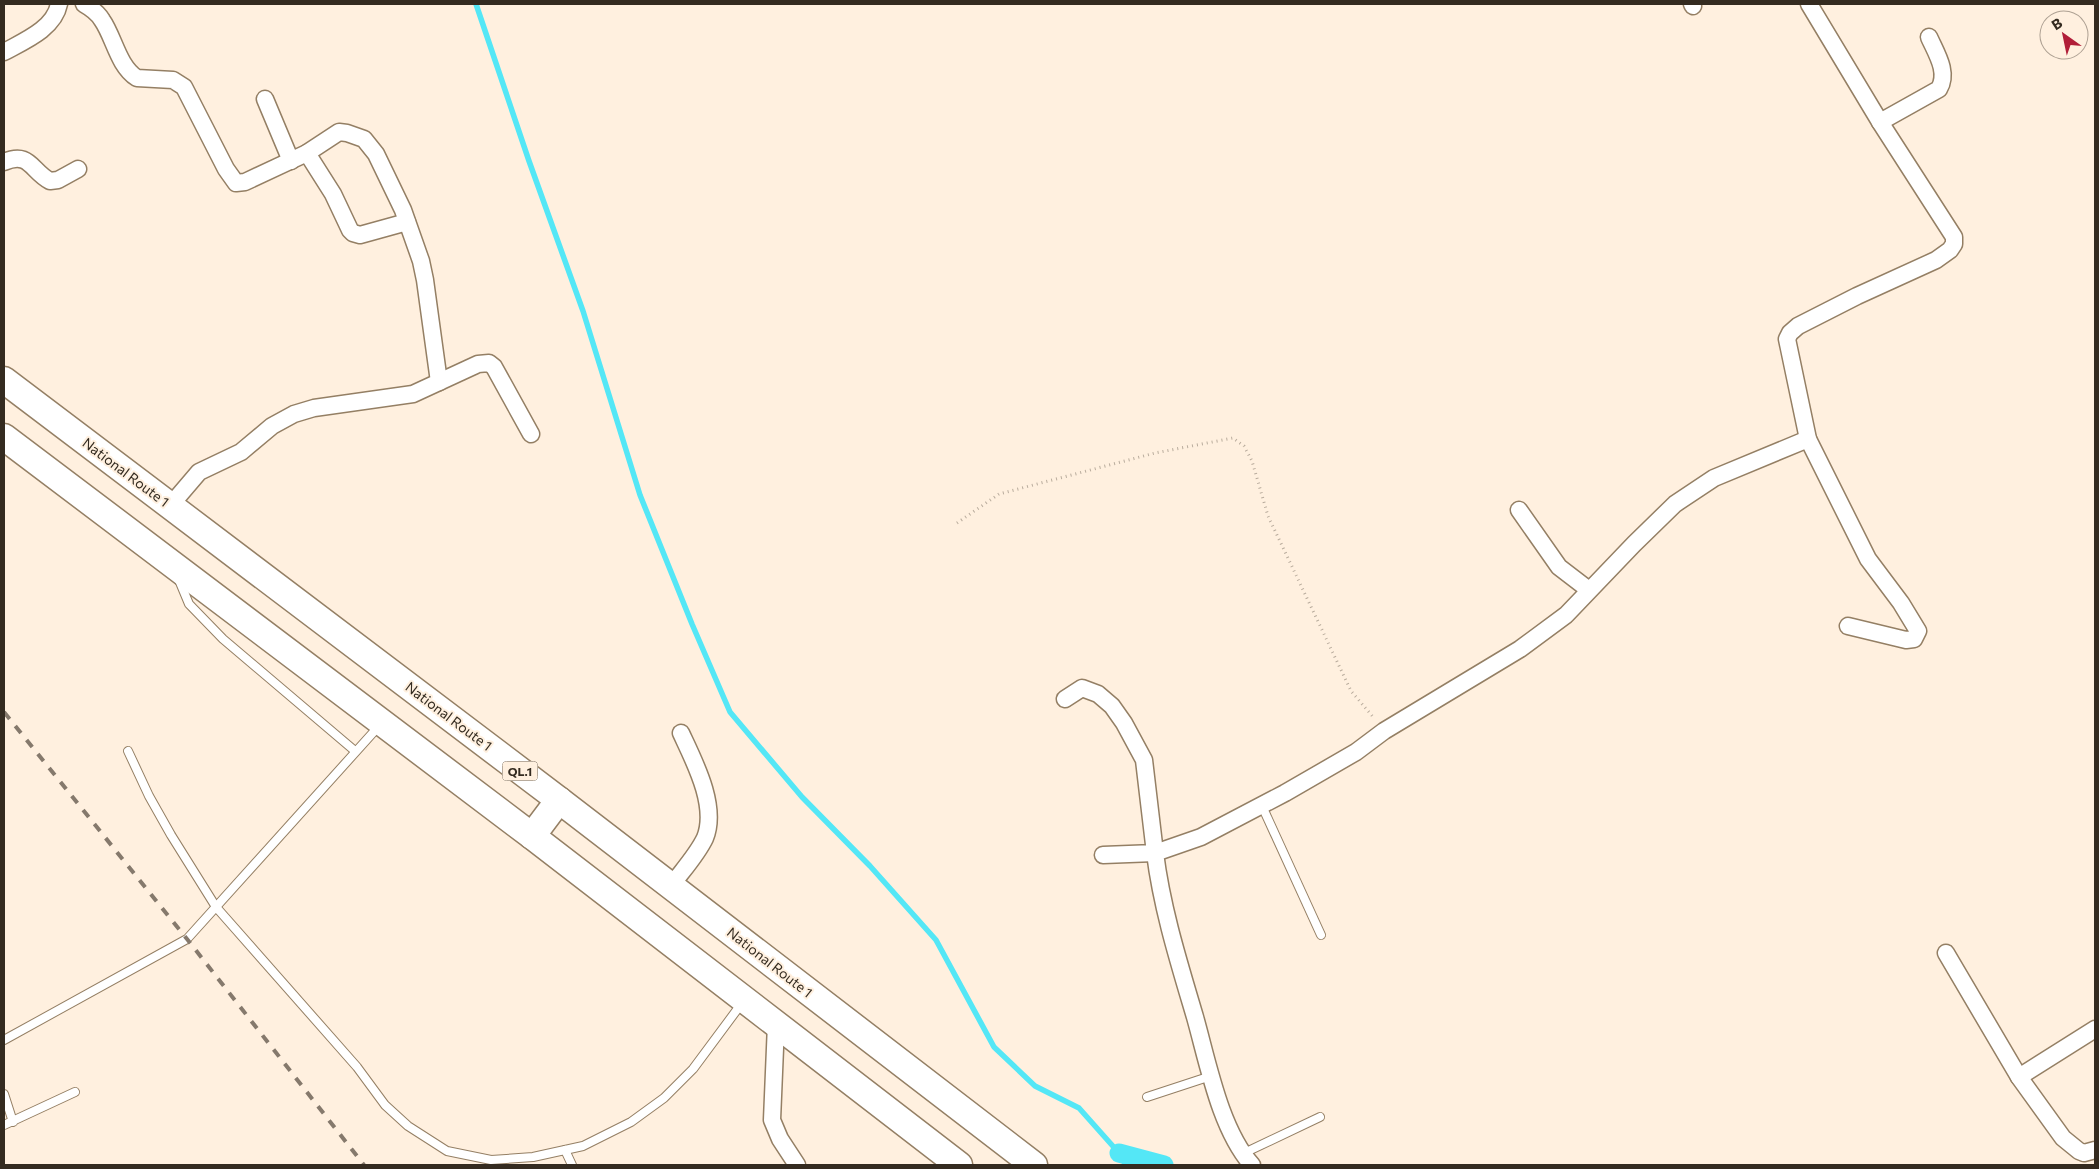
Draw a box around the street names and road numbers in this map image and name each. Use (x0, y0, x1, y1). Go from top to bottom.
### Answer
street label: National Route 1 (79, 434, 173, 510)
street label: National Route 1 (402, 678, 496, 754)
road number: QL.1 (502, 761, 538, 780)
street label: National Route 1 (724, 923, 816, 1001)

